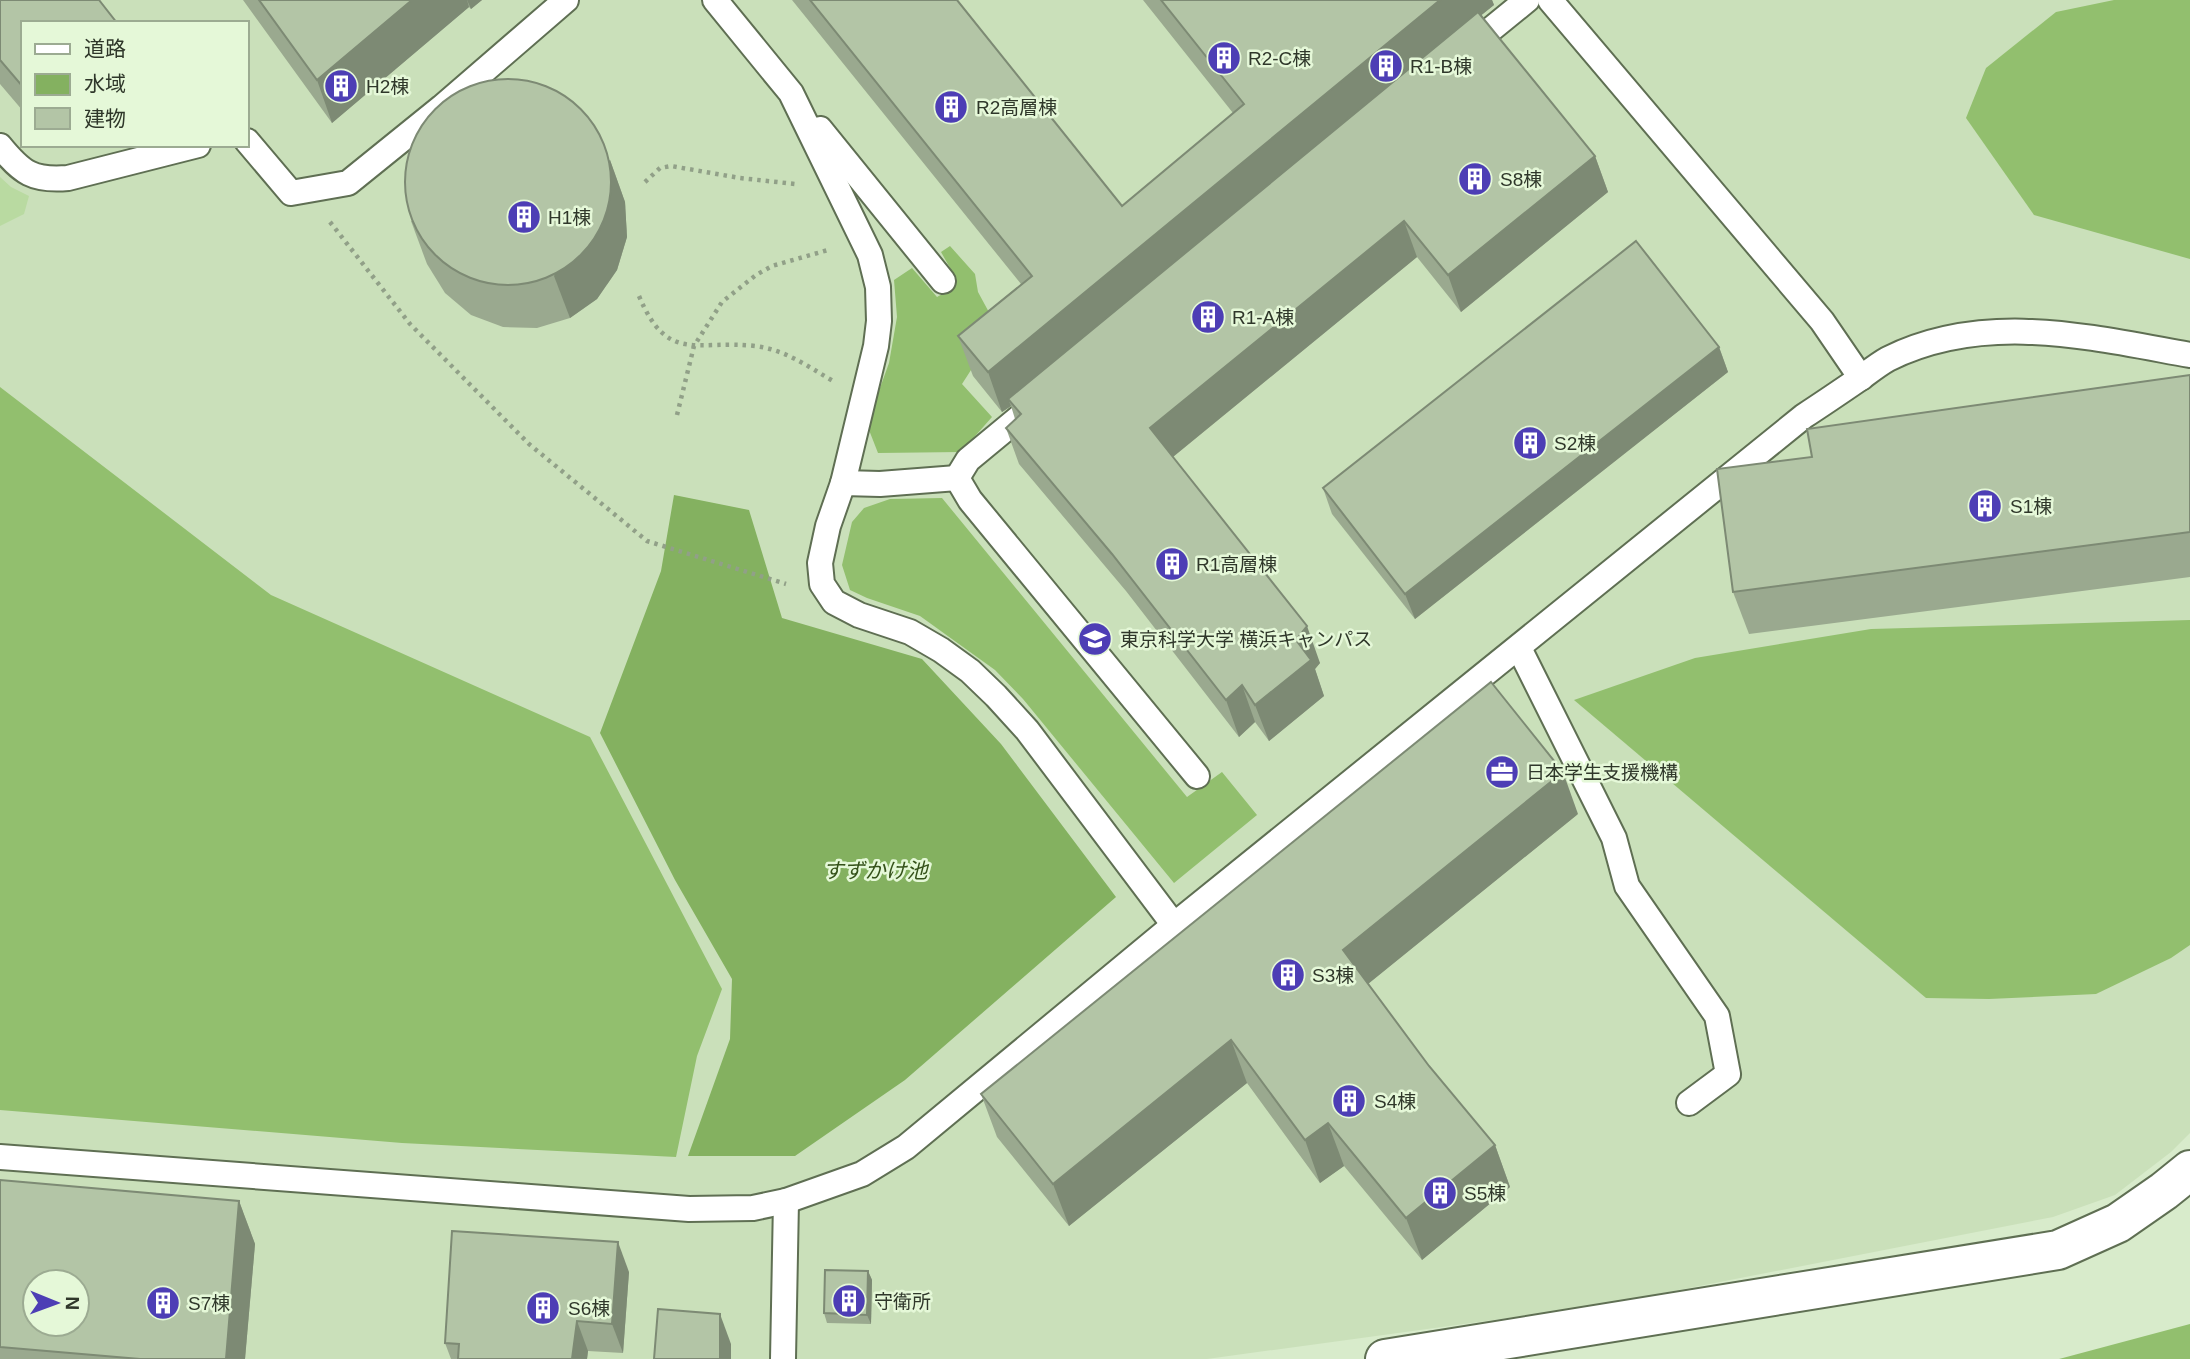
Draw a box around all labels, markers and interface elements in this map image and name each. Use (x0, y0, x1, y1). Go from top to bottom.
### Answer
legend (21, 21, 248, 147)
text: 道路 (84, 37, 126, 60)
building icon: R2-C棟 (1205, 39, 1243, 77)
building icon: R1-B棟 (1367, 47, 1405, 85)
place label: R2-C棟 (1248, 48, 1311, 69)
place label: R1-B棟 (1410, 56, 1472, 77)
building icon: H2棟 (322, 67, 360, 105)
text: 水域 (84, 72, 126, 95)
place label: H2棟 (366, 76, 409, 97)
building icon: R2高層棟 (932, 88, 970, 126)
place label: R2高層棟 (976, 97, 1057, 118)
text: 建物 (84, 107, 126, 130)
building icon: S8棟 (1456, 160, 1494, 198)
place label: S8棟 (1500, 169, 1542, 190)
building icon: H1棟 (505, 198, 543, 236)
place label: H1棟 (548, 207, 591, 228)
building icon: R1-A棟 (1189, 298, 1227, 336)
place label: R1-A棟 (1232, 307, 1294, 328)
building icon: S2棟 (1511, 424, 1549, 462)
place label: S2棟 (1554, 433, 1596, 454)
building icon: S1棟 (1966, 487, 2004, 525)
place label: S1棟 (2010, 496, 2052, 517)
building icon: R1高層棟 (1153, 545, 1191, 583)
place label: R1高層棟 (1196, 554, 1277, 575)
school or university icon: 東京科学大学 横浜キャンパス (1076, 620, 1114, 658)
place label: 東京科学大学 横浜キャンパス (1120, 629, 1372, 650)
office icon: 日本学生支援機構 (1483, 753, 1521, 791)
place label: 日本学生支援機構 (1526, 762, 1678, 783)
water label: すずかけ池 (823, 859, 929, 882)
building icon: S3棟 (1269, 956, 1307, 994)
place label: S3棟 (1312, 965, 1354, 986)
building icon: S4棟 (1330, 1082, 1368, 1120)
place label: S4棟 (1374, 1091, 1416, 1112)
building icon: S5棟 (1421, 1174, 1459, 1212)
place label: S5棟 (1464, 1183, 1506, 1204)
north arrow (21, 1268, 91, 1338)
building icon: 守衛所 (830, 1282, 868, 1320)
building icon: S7棟 (144, 1284, 182, 1322)
building icon: S6棟 (524, 1289, 562, 1327)
place label: 守衛所 (874, 1291, 931, 1312)
place label: S7棟 (188, 1293, 230, 1314)
text: N (62, 1296, 83, 1310)
place label: S6棟 (568, 1298, 610, 1319)

